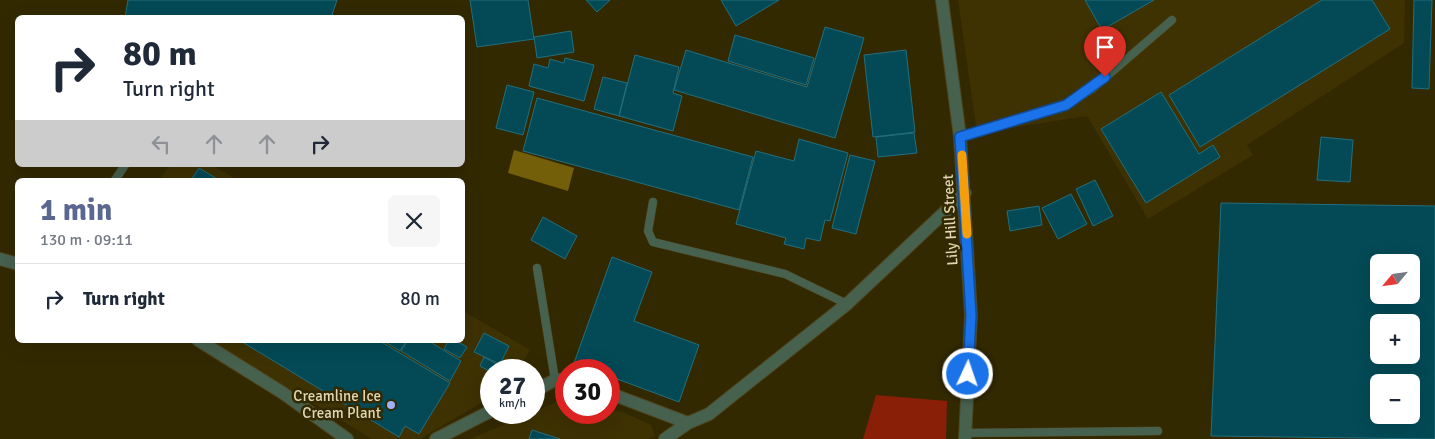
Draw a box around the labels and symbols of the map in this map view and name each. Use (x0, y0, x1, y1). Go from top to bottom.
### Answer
pin (1084, 26, 1126, 77)
street label: Lily Hill Street (939, 174, 961, 266)
north arrow (1370, 254, 1420, 304)
position arrow (941, 347, 993, 399)
speed limit sign: 30 (555, 359, 620, 424)
place label: Creamline Ice Cream Plant (293, 387, 381, 422)
marker: Creamline Ice Cream Plant (385, 399, 397, 411)

